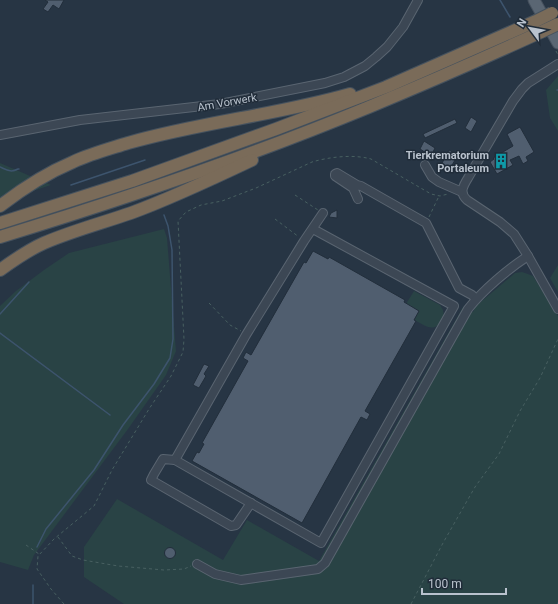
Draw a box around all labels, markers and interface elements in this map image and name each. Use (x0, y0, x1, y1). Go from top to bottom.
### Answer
north arrow (510, 8, 550, 48)
text: N (514, 16, 530, 30)
street label: Am Vorwerk (197, 91, 258, 114)
place label: Tierkrematorium Portaleum (406, 149, 489, 175)
building icon: Tierkrematorium Portaleum (492, 152, 510, 170)
scale bar (422, 570, 506, 596)
text: 100 m (428, 577, 462, 591)

